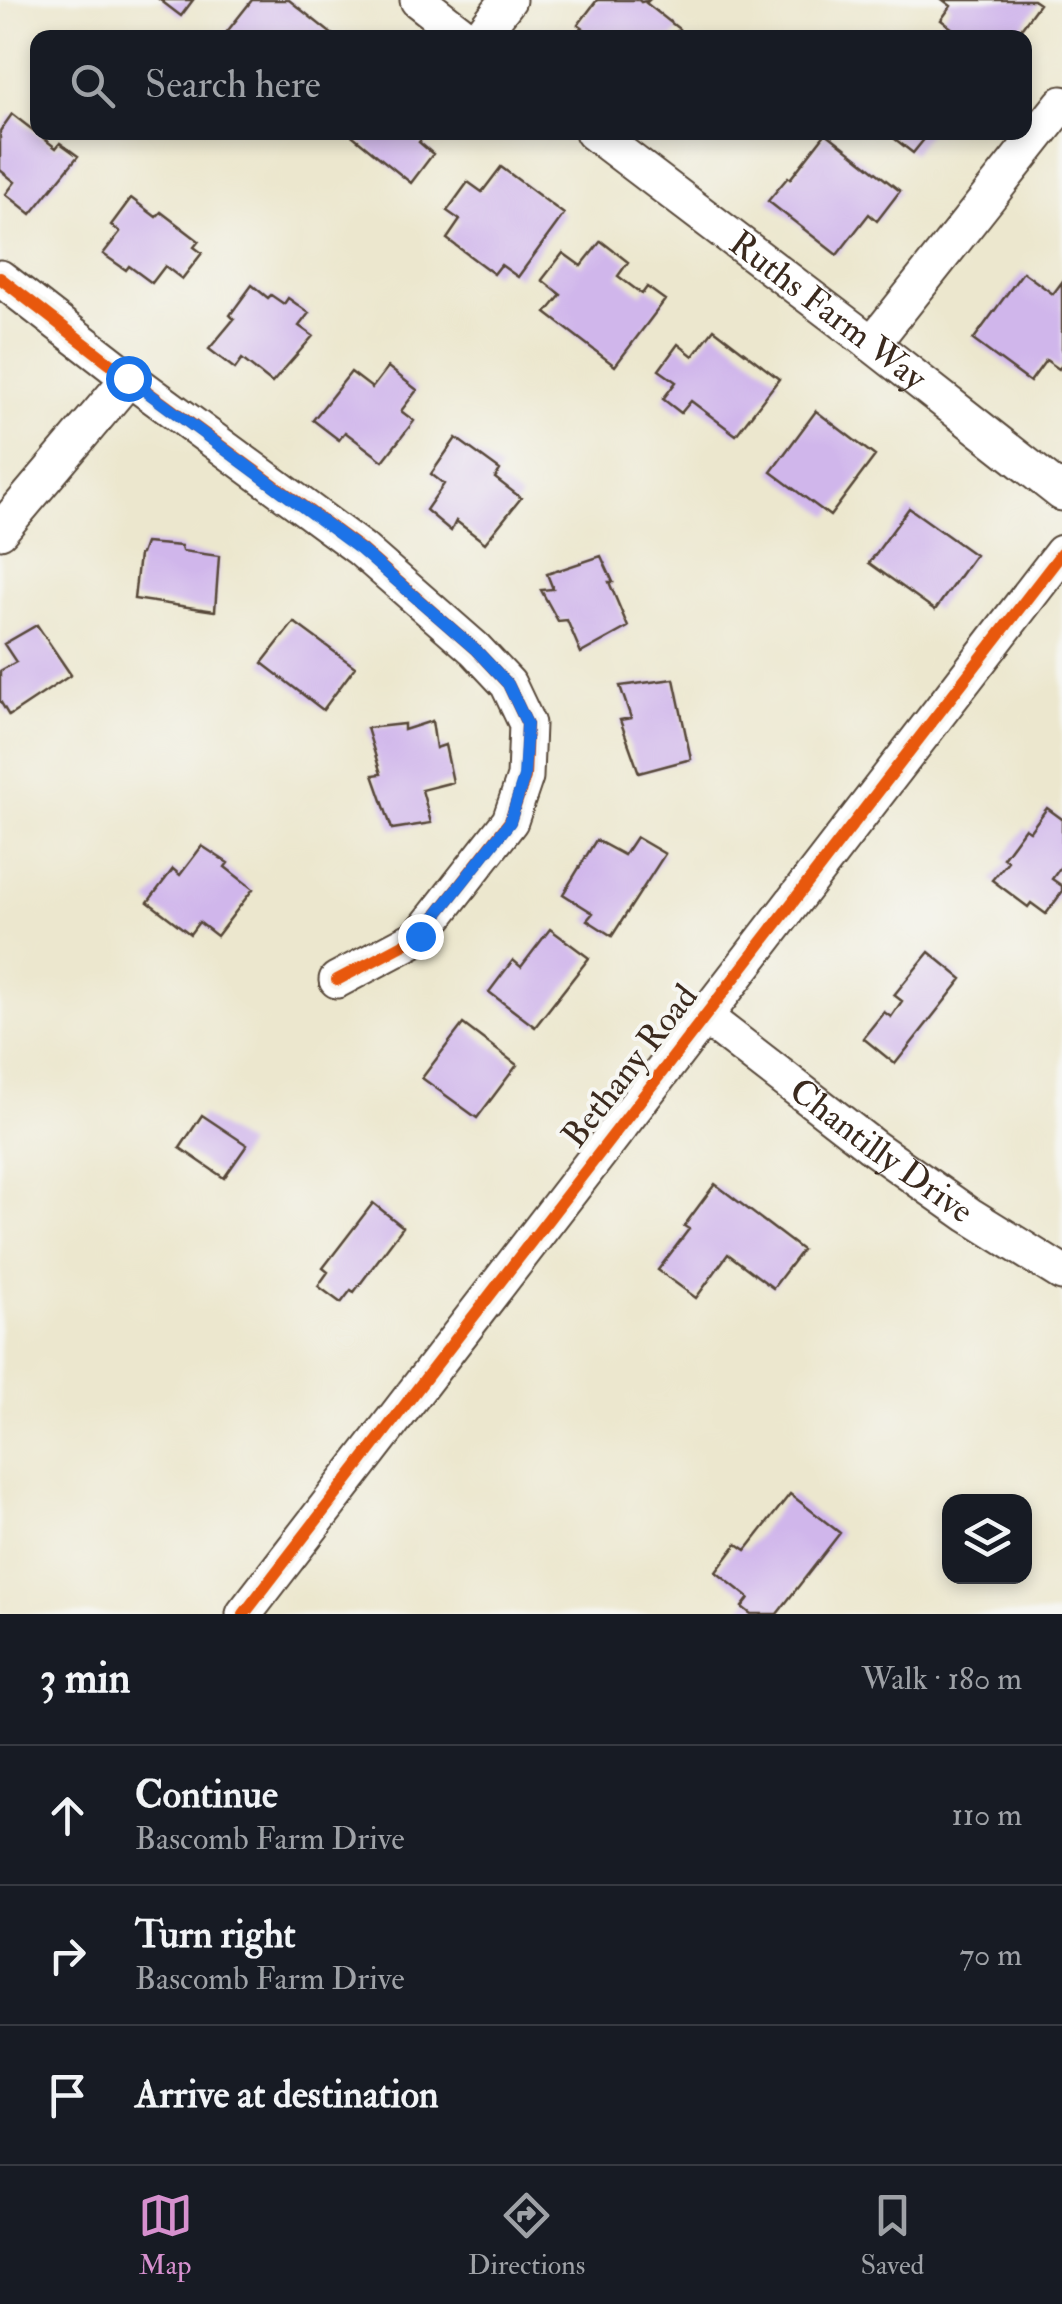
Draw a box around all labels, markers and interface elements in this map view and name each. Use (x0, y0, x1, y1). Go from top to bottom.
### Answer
search box (30, 30, 1032, 140)
icon: search (65, 58, 120, 113)
text: Search here (145, 61, 321, 109)
street label: Ruths Farm Way (720, 221, 936, 401)
route start (106, 356, 152, 402)
route end (398, 914, 444, 960)
street label: Bethany Road (553, 976, 707, 1156)
street label: Chantilly Drive (780, 1069, 982, 1233)
map controls (942, 1494, 1032, 1584)
button: layers (942, 1494, 1032, 1584)
text: 3 min (40, 1653, 130, 1705)
text: Walk · 180 m (861, 1659, 1022, 1699)
text: Continue (135, 1771, 278, 1819)
icon: ahead (40, 1788, 95, 1843)
text: 110 m (951, 1795, 1022, 1835)
text: Bascomb Farm Drive (135, 1819, 405, 1859)
text: Turn right (135, 1911, 296, 1959)
icon: right (40, 1928, 95, 1983)
text: 70 m (959, 1935, 1022, 1975)
text: Bascomb Farm Drive (135, 1959, 405, 1999)
icon: arrive (40, 2068, 95, 2123)
text: Arrive at destination (135, 2071, 439, 2119)
tab: Map (138, 2188, 193, 2283)
tab: Directions (468, 2188, 585, 2283)
tab: Saved (860, 2188, 924, 2283)

